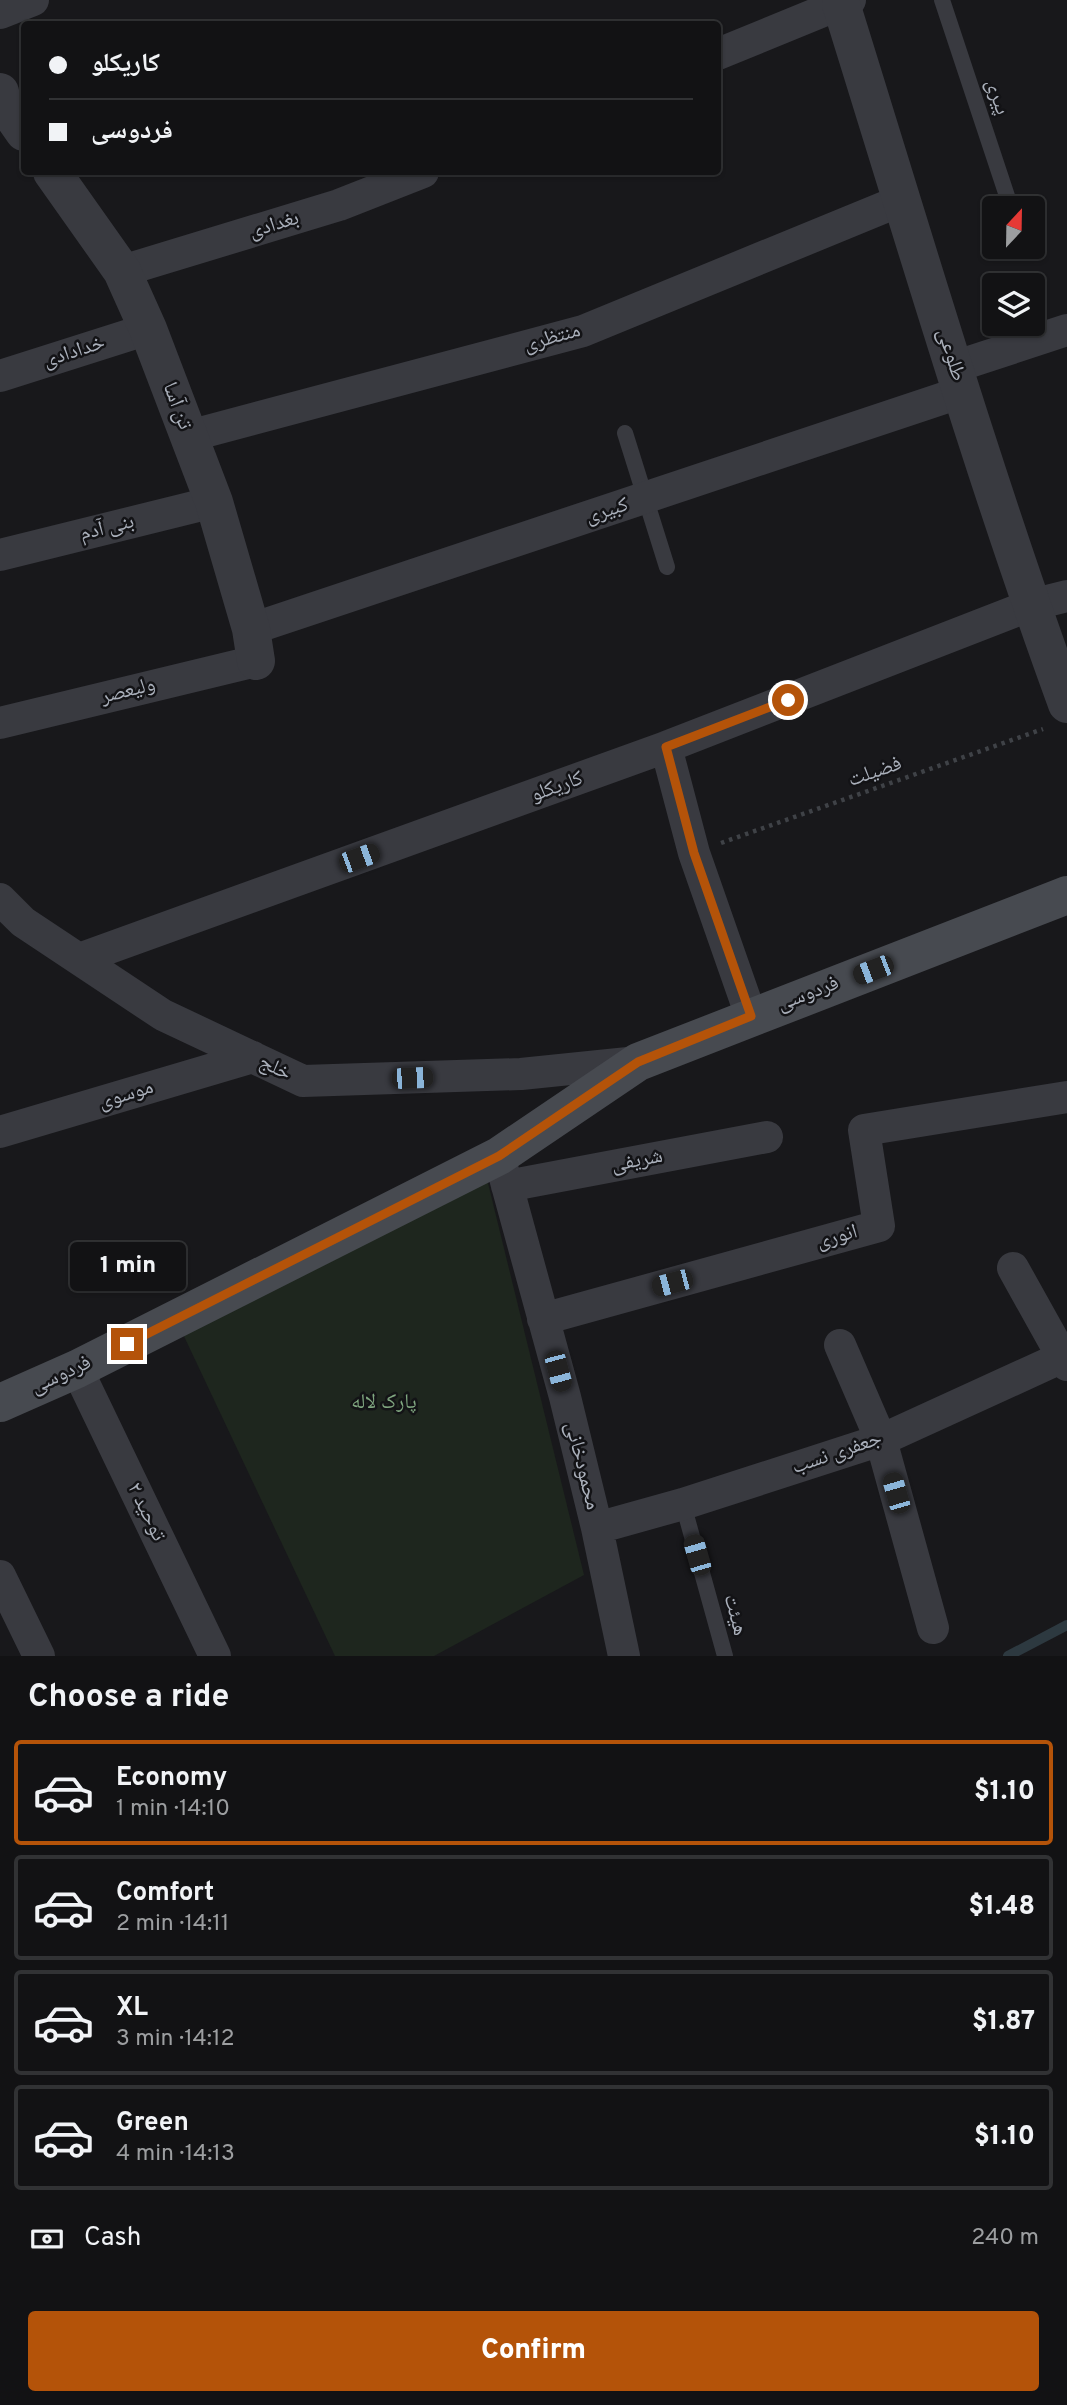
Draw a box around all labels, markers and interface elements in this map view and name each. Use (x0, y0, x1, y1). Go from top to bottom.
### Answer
text: کاریکلو (91, 48, 160, 81)
street label: پیری (979, 76, 1015, 118)
text: فردوسی (91, 115, 173, 148)
north arrow (982, 196, 1045, 259)
map controls (982, 196, 1045, 336)
street label: بغدادی (246, 205, 302, 245)
button: layers (982, 273, 1045, 336)
street label: منتظری (520, 317, 584, 359)
street label: طلوعی (930, 325, 972, 385)
street label: خدادادی (40, 329, 108, 375)
street label: تن آسا (156, 378, 198, 434)
street label: کبیری (582, 491, 632, 531)
street label: بنی آدم (77, 508, 137, 548)
street label: ولیعصر (97, 671, 158, 711)
route start (772, 684, 804, 716)
street label: فضیلت (845, 750, 905, 794)
street label: کاریکلو (527, 765, 587, 809)
car (336, 841, 383, 875)
car (850, 953, 897, 987)
street label: فردوسی (773, 970, 843, 1018)
street label: خلج (254, 1049, 296, 1087)
car (391, 1067, 434, 1089)
street label: موسوی (95, 1074, 157, 1116)
street label: شریفی (609, 1143, 665, 1179)
street label: انوری (813, 1218, 861, 1256)
callout: 1 min (69, 1242, 185, 1292)
text: 1 min (100, 1252, 156, 1281)
car (649, 1267, 696, 1299)
route end (111, 1328, 143, 1360)
car (543, 1348, 574, 1394)
street label: فردوسی (26, 1349, 96, 1401)
park label: پارک لاله (351, 1389, 417, 1416)
street label: محمودخانی (558, 1419, 606, 1513)
street label: جعفری نسب (788, 1425, 886, 1481)
car (881, 1470, 912, 1516)
street label: توحید ۲ (120, 1478, 172, 1546)
car (682, 1532, 713, 1578)
street label: هیئت (717, 1591, 753, 1639)
text: Choose a ride (28, 1678, 229, 1718)
icon: car (32, 1761, 95, 1824)
text: Economy (116, 1762, 227, 1795)
text: $1.10 (974, 1776, 1035, 1809)
text: 1 min · 14:10 (116, 1795, 230, 1824)
icon: car (32, 1876, 95, 1939)
text: Comfort (116, 1877, 214, 1910)
text: $1.48 (968, 1891, 1035, 1924)
text: 2 min · 14:11 (116, 1910, 229, 1939)
icon: car (32, 1991, 95, 2054)
text: XL (116, 1992, 148, 2025)
text: $1.87 (972, 2006, 1035, 2039)
text: 3 min · 14:12 (116, 2025, 235, 2054)
icon: car (32, 2106, 95, 2169)
text: Green (116, 2107, 189, 2140)
text: $1.10 (974, 2121, 1035, 2154)
text: 4 min · 14:13 (116, 2140, 235, 2169)
icon: cash (28, 2220, 66, 2258)
text: Cash (84, 2222, 141, 2255)
text: 240 m (971, 2224, 1039, 2253)
button: Confirm (28, 2311, 1039, 2391)

